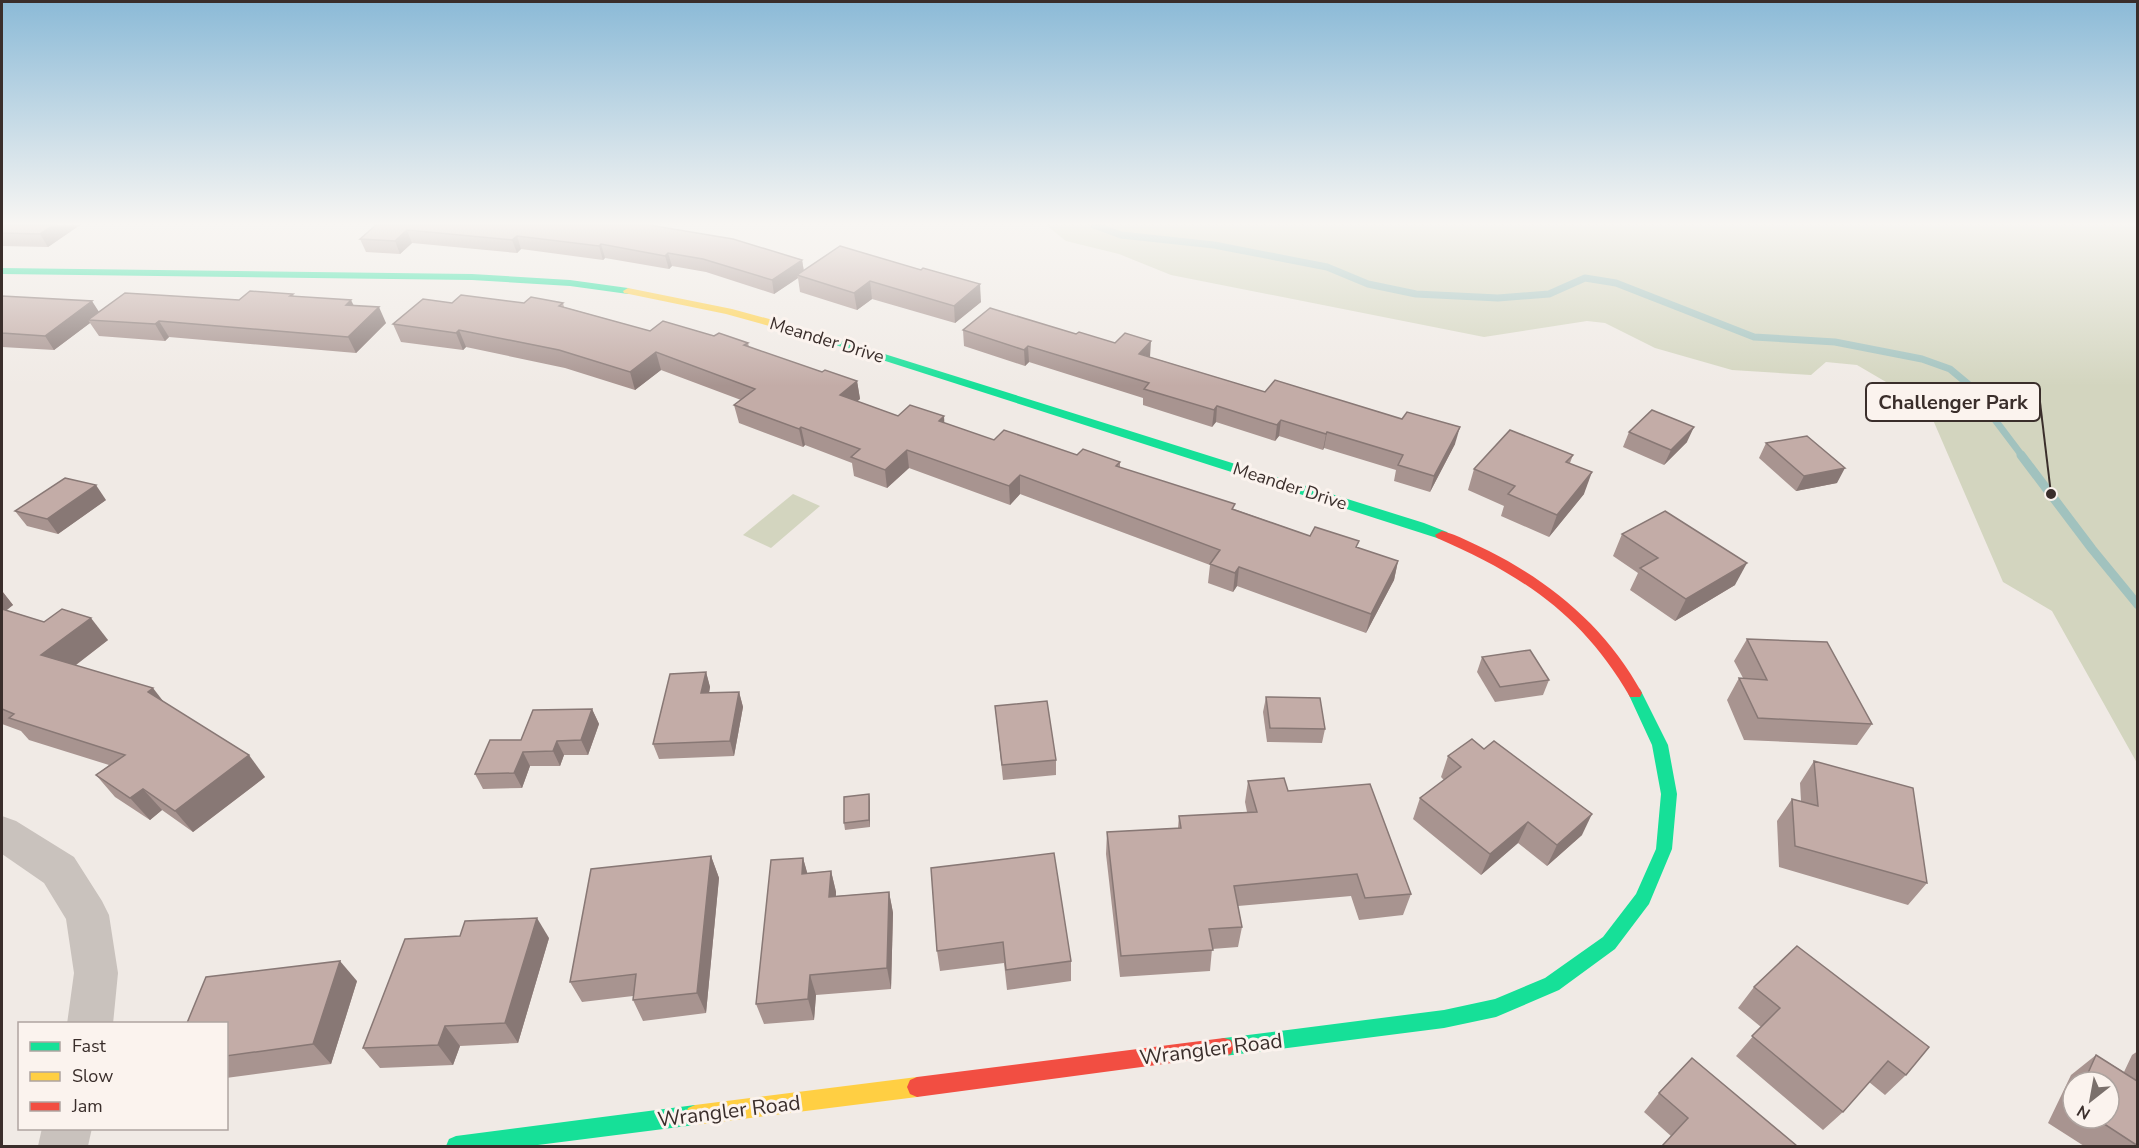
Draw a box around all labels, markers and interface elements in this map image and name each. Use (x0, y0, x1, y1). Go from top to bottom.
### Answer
street label: Meander Drive (767, 311, 887, 369)
callout: Challenger Park (1866, 383, 2040, 421)
text: Challenger Park (1878, 389, 2029, 416)
street label: Meander Drive (1230, 456, 1350, 516)
legend (18, 1022, 228, 1130)
street label: Wrangler Road (1138, 1026, 1284, 1072)
text: Fast (72, 1034, 107, 1058)
text: Slow (72, 1064, 113, 1088)
north arrow (2061, 1070, 2121, 1130)
street label: Wrangler Road (656, 1088, 802, 1134)
text: Jam (71, 1094, 103, 1118)
text: N (2073, 1099, 2095, 1125)

